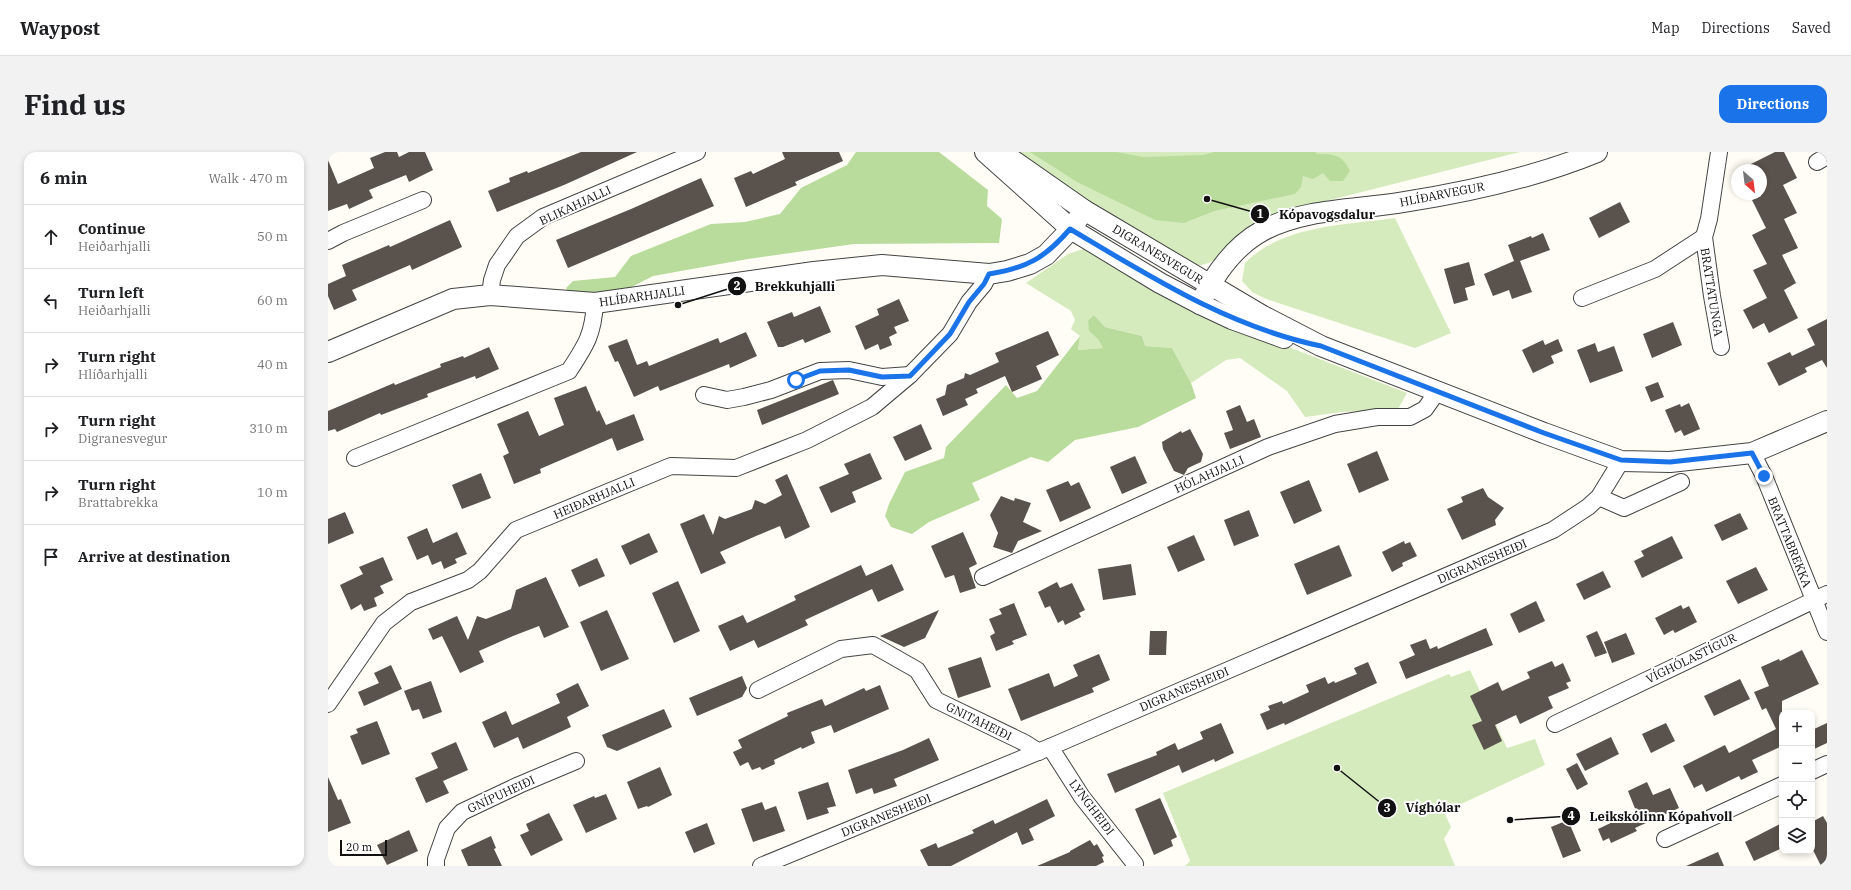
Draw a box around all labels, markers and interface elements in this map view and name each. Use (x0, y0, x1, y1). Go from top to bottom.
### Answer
text: Waypost (20, 16, 100, 40)
text: Map (1651, 19, 1680, 37)
text: Directions (1702, 19, 1770, 37)
text: Saved (1792, 19, 1831, 37)
button: Directions (1719, 85, 1827, 123)
text: Find us (24, 86, 126, 123)
north arrow (1731, 164, 1767, 200)
text: 6 min (40, 167, 88, 189)
text: Walk · 470 m (209, 170, 288, 187)
street label: HLÍÐARVEGUR (1398, 178, 1486, 210)
street label: BLIKAHJALLI (537, 182, 613, 228)
callout: Kópavogsdalur (1250, 202, 1383, 227)
text: 1 (1256, 206, 1264, 221)
text: Kópavogsdalur (1279, 206, 1376, 223)
text: Continue (78, 219, 145, 238)
street label: DIGRANESVEGUR (1110, 221, 1206, 287)
icon: ahead (40, 226, 62, 248)
text: 50 m (257, 228, 288, 245)
text: Heiðarhjalli (78, 238, 151, 255)
street label: BRATTATUNGA (1698, 247, 1727, 338)
callout: Brekkuhjalli (727, 274, 843, 299)
text: 2 (733, 278, 741, 293)
text: Brekkuhjalli (755, 278, 836, 295)
text: Turn left (78, 283, 144, 302)
street label: HLÍÐARHJALLI (598, 283, 686, 309)
icon: left (40, 290, 62, 312)
text: 60 m (257, 292, 288, 309)
text: Heiðarhjalli (78, 302, 151, 319)
text: Turn right (78, 347, 156, 366)
icon: right (40, 354, 62, 376)
text: 40 m (257, 356, 288, 373)
text: Hlíðarhjalli (78, 366, 148, 383)
route start (787, 371, 805, 389)
text: Turn right (78, 411, 156, 430)
icon: right (40, 418, 62, 440)
text: 310 m (249, 420, 288, 437)
text: Digranesvegur (78, 430, 167, 447)
street label: HÓLAHJALLI (1172, 452, 1246, 496)
route end (1755, 467, 1773, 485)
street label: HEIÐARHJALLI (551, 474, 637, 522)
text: Turn right (78, 475, 156, 494)
icon: right (40, 482, 62, 504)
text: 10 m (257, 484, 288, 501)
text: Brattabrekka (78, 494, 158, 511)
street label: BRATTABREKKA (1765, 495, 1815, 590)
street label: DIGRANESHEIÐI (1435, 535, 1529, 587)
icon: arrive (40, 546, 62, 568)
text: Arrive at destination (78, 547, 230, 566)
street label: VÍGHÓLASTÍGUR (1643, 630, 1739, 686)
street label: DIGRANESHEIÐI (1137, 663, 1231, 715)
street label: GNITAHEIÐI (944, 699, 1014, 743)
map controls (1779, 710, 1815, 854)
button: + (1779, 710, 1815, 746)
button: − (1779, 746, 1815, 782)
street label: GNÍPUHEIÐI (465, 772, 537, 816)
street label: LYNGHEIÐI (1066, 776, 1118, 838)
button: locate (1779, 782, 1815, 818)
street label: DIGRANESHEIÐI (839, 790, 933, 840)
callout: Víghólar (1377, 795, 1468, 820)
text: Víghólar (1406, 799, 1461, 816)
text: 3 (1383, 800, 1391, 815)
callout: Leikskólinn Kópahvoll (1561, 803, 1740, 828)
text: 4 (1567, 808, 1575, 823)
text: Leikskólinn Kópahvoll (1590, 808, 1732, 825)
button: layers (1779, 818, 1815, 854)
scale bar (340, 838, 387, 857)
text: 20 m (346, 840, 372, 854)

